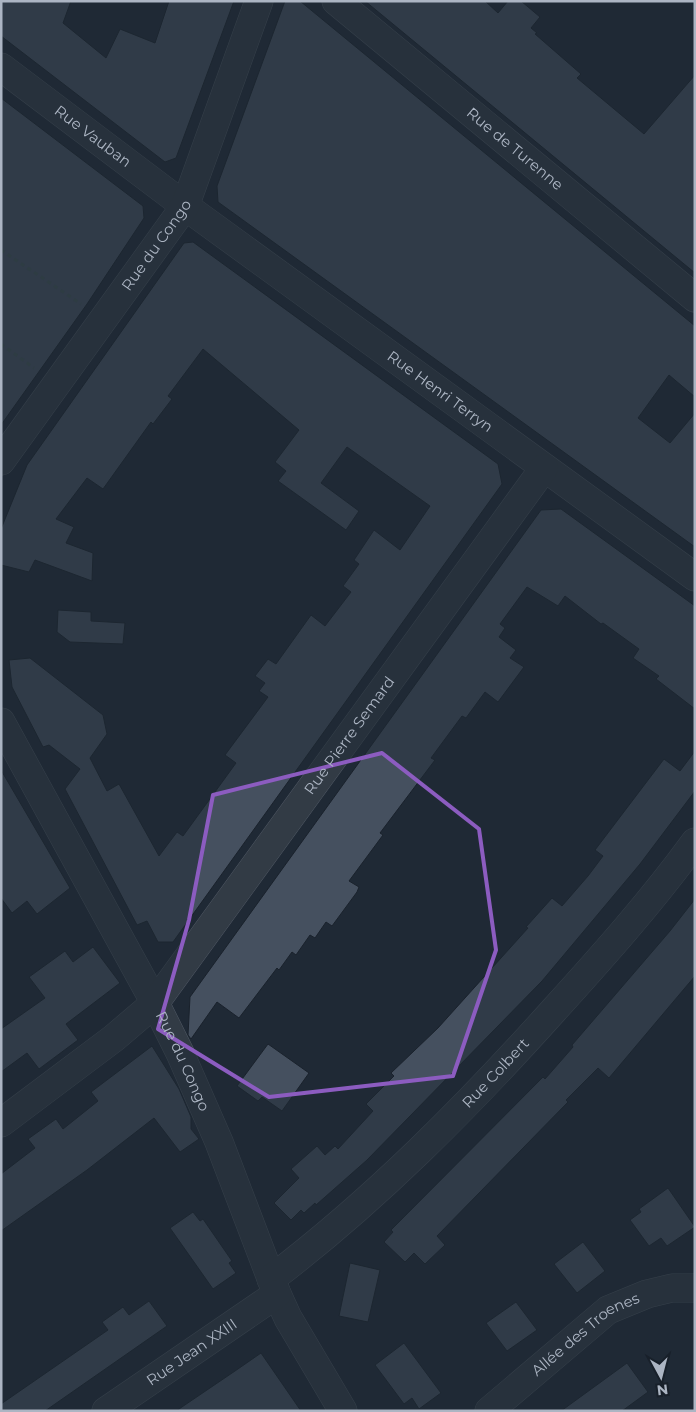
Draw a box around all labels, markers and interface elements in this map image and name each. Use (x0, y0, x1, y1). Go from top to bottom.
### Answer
street label: Rue Vauban (51, 101, 135, 171)
street label: Rue de Turenne (463, 103, 567, 194)
street label: Rue du Congo (117, 198, 195, 294)
street label: Rue Henri Terryn (384, 346, 497, 436)
street label: Rue Pierre Semard (300, 672, 398, 798)
street label: Rue du Congo (152, 1008, 214, 1114)
street label: Rue Colbert (458, 1034, 533, 1112)
street label: Allée des Troenes (527, 1288, 642, 1380)
street label: Rue Jean XXIII (142, 1314, 241, 1390)
north arrow (636, 1352, 686, 1402)
text: N (656, 1380, 669, 1400)

